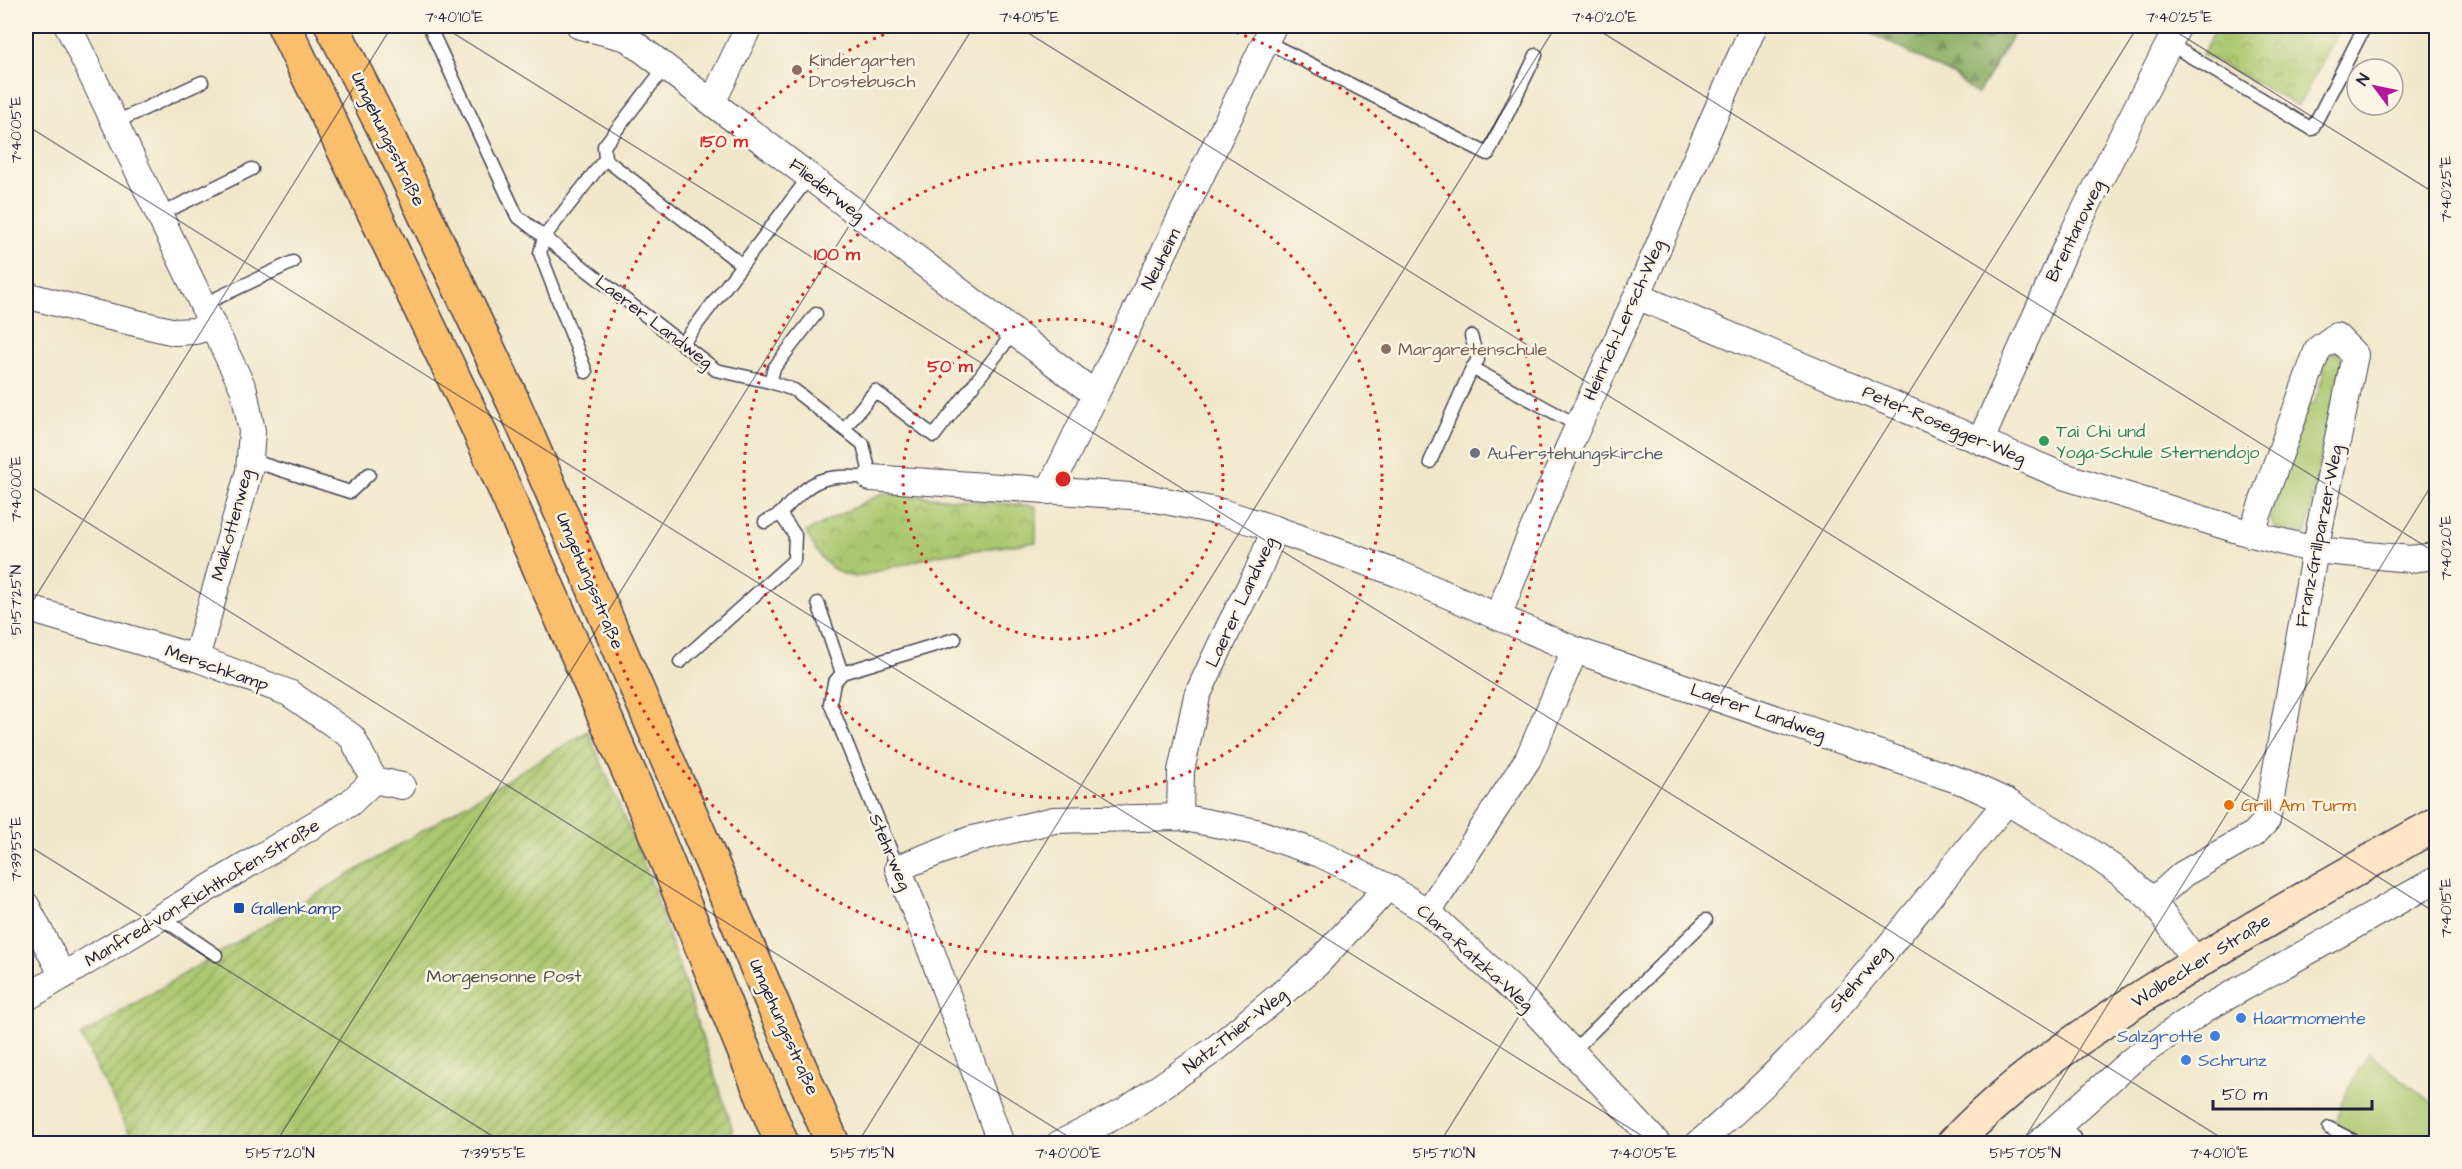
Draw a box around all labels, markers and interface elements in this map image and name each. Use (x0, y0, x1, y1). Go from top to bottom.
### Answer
text: 7°40'10"E (425, 7, 483, 28)
text: 7°40'15"E (999, 7, 1059, 28)
text: 7°40'20"E (1571, 7, 1637, 28)
text: 7°40'25"E (2146, 7, 2212, 28)
place label: Kindergarten Drostebusch (809, 48, 915, 94)
north arrow (2345, 57, 2405, 117)
marker: Kindergarten Drostebusch (790, 63, 804, 77)
street label: Umgehungsstraße (344, 68, 431, 211)
text: N (2351, 69, 2375, 90)
text: 7°40'05"E (6, 96, 27, 164)
text: 150 m (700, 129, 749, 154)
street label: Fliederweg (783, 152, 870, 228)
text: 7°40'25"E (2436, 156, 2457, 222)
street label: Brentanoweg (2040, 176, 2111, 287)
street label: Neuheim (1135, 224, 1187, 294)
street label: Heinrich-Lersch-Weg (1577, 235, 1672, 405)
text: 100 m (814, 242, 861, 267)
street label: Laerer Landweg (589, 269, 718, 375)
place label: Margaretenschule (1398, 337, 1547, 363)
marker: Margaretenschule (1379, 342, 1393, 356)
text: 50 m (927, 354, 974, 379)
street label: Peter-Rosegger-Weg (1858, 379, 2030, 472)
place label: Tai Chi und Yoga-Schule Sternendojo (2056, 419, 2259, 466)
marker: Tai Chi und Yoga-Schule Sternendojo (2037, 434, 2051, 448)
place label: Auferstehungskirche (1487, 441, 1663, 467)
street label: Franz-Grillparzer-Weg (2289, 443, 2350, 629)
marker: Auferstehungskirche (1468, 446, 1482, 460)
text: 7°40'00"E (6, 456, 27, 522)
street label: Maikottenweg (205, 466, 260, 584)
centre of rings (1053, 469, 1073, 489)
street label: Umgehungsstraße (549, 509, 630, 654)
text: 7°40'20"E (2436, 515, 2457, 581)
street label: Laerer Landweg (1200, 533, 1283, 672)
text: 51°57'25"N (6, 565, 27, 635)
street label: Merschkamp (162, 639, 272, 697)
street label: Laerer Landweg (1687, 677, 1829, 748)
place label: Grill Am Turm (2241, 793, 2356, 818)
marker: Grill Am Turm (2222, 798, 2236, 812)
street label: Stehrweg (862, 810, 917, 895)
street label: Manfred-von-Richthofen-Straße (80, 813, 324, 973)
text: 7°39'55"E (6, 816, 27, 881)
text: 7°40'15"E (2436, 878, 2457, 938)
place label: Gallenkamp (251, 896, 341, 921)
street label: Clara-Ratzka-Weg (1410, 899, 1539, 1018)
marker: Gallenkamp (232, 901, 246, 915)
street label: Wolbecker Straße (2127, 908, 2275, 1014)
street label: Stehrweg (1823, 940, 1896, 1018)
street label: Umgehungsstraße (742, 955, 825, 1100)
park label: Morgensonne Post (427, 964, 582, 990)
street label: Natz-Thier-Weg (1178, 982, 1293, 1081)
place label: Haarmomente (2253, 1006, 2366, 1031)
marker: Haarmomente (2234, 1011, 2248, 1025)
place label: Salzgrotte (2117, 1024, 2203, 1050)
marker: Salzgrotte (2208, 1029, 2222, 1043)
place label: Schrunz (2198, 1048, 2267, 1073)
marker: Schrunz (2179, 1053, 2193, 1067)
scale bar (2213, 1073, 2372, 1111)
text: 50 m (2222, 1082, 2267, 1107)
text: 51°57'20"N (245, 1143, 315, 1164)
text: 7°39'55"E (461, 1143, 526, 1164)
text: 51°57'15"N (830, 1143, 894, 1164)
text: 7°40'00"E (1035, 1143, 1101, 1164)
text: 51°57'10"N (1413, 1143, 1475, 1164)
text: 7°40'05"E (1609, 1143, 1677, 1164)
text: 51°57'05"N (1989, 1143, 2061, 1164)
text: 7°40'10"E (2190, 1143, 2248, 1164)

